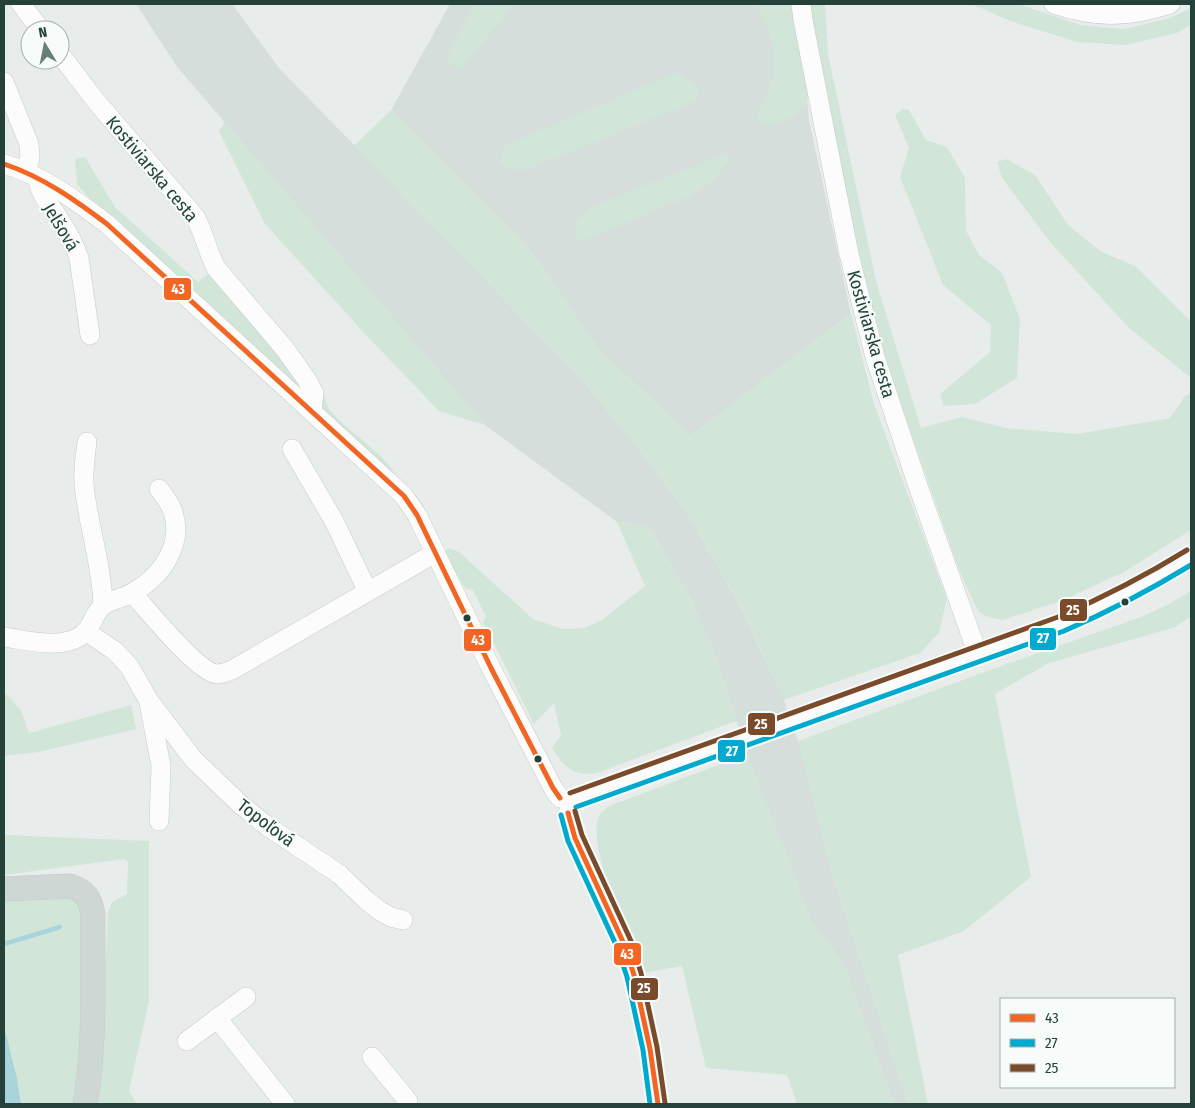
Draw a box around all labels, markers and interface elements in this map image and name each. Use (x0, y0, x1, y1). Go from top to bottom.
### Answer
north arrow (20, 20, 70, 70)
text: N (37, 24, 48, 42)
street label: Kostiviarska cesta (101, 112, 203, 227)
street label: Jelšová (38, 199, 84, 255)
street label: Kostiviarska cesta (842, 268, 900, 400)
line badge: 43 (163, 277, 192, 301)
text: 43 (171, 281, 185, 298)
unlabelled marker (1120, 597, 1130, 607)
line badge: 25 (1059, 598, 1088, 622)
text: 25 (1065, 602, 1080, 619)
unlabelled marker (462, 613, 472, 623)
line badge: 27 (1029, 627, 1057, 651)
line badge: 43 (463, 628, 492, 652)
text: 27 (1036, 630, 1049, 647)
text: 43 (471, 632, 485, 649)
line badge: 25 (747, 712, 776, 736)
text: 25 (753, 716, 768, 733)
line badge: 27 (717, 739, 746, 763)
text: 27 (725, 743, 738, 760)
unlabelled marker (533, 754, 543, 764)
street label: Topoľová (233, 794, 299, 852)
line badge: 43 (613, 942, 642, 966)
text: 43 (620, 946, 634, 963)
line badge: 25 (630, 977, 659, 1001)
text: 25 (636, 980, 651, 997)
legend (1000, 998, 1175, 1088)
text: 43 (1045, 1009, 1059, 1027)
text: 27 (1045, 1034, 1058, 1052)
text: 25 (1045, 1059, 1059, 1077)

